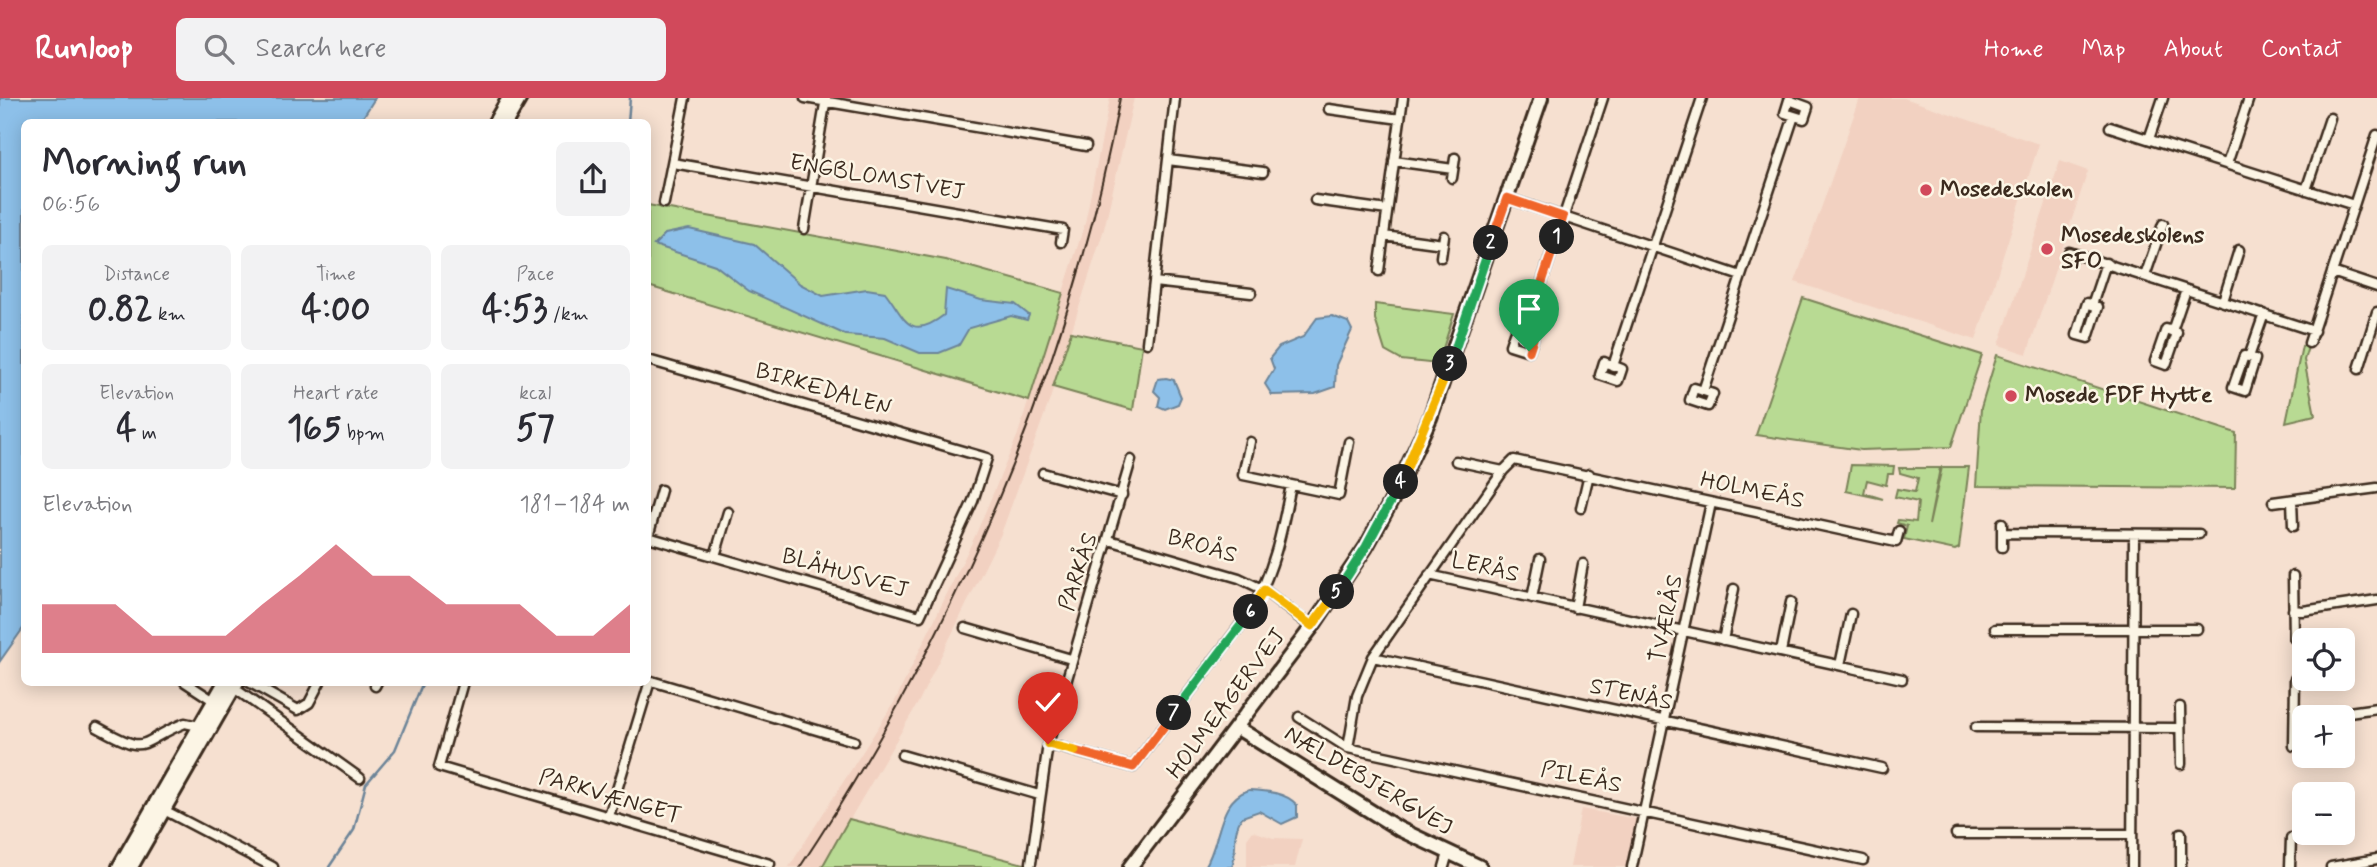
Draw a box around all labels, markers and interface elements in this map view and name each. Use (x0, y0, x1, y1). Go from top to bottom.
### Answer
search box (176, 18, 666, 81)
text: Runloop (35, 27, 134, 71)
icon: search (200, 30, 238, 68)
text: Search here (256, 32, 386, 66)
text: Home (1984, 34, 2044, 65)
text: Map (2082, 34, 2126, 65)
text: About (2164, 34, 2223, 65)
text: Contact (2261, 34, 2342, 65)
text: Morning run (42, 139, 247, 188)
button: share (556, 142, 630, 216)
street label: ENGBLOMSTVEJ (787, 148, 967, 208)
place label: Mosedeskolen (1940, 175, 2073, 205)
marker: Mosedeskolen (1918, 182, 1934, 198)
text: 06:56 (42, 190, 100, 220)
pin: 1 (1540, 220, 1574, 254)
place label: Mosedeskolens SFO (2061, 221, 2205, 277)
text: 1 (1552, 224, 1561, 249)
pin: 2 (1474, 226, 1508, 260)
text: 2 (1486, 230, 1495, 255)
marker: Mosedeskolens SFO (2039, 241, 2055, 257)
text: Distance (103, 262, 170, 287)
text: Time (316, 262, 356, 287)
text: Pace (516, 262, 554, 287)
pin (1499, 279, 1559, 351)
text: 0.82 (88, 287, 153, 333)
text: 4:00 (301, 287, 371, 333)
text: 4:53 (482, 287, 548, 333)
icon: arrive (1510, 290, 1548, 328)
text: km (153, 302, 186, 327)
text: /km (548, 302, 589, 327)
pin: 3 (1432, 346, 1468, 382)
text: 3 (1445, 351, 1454, 376)
street label: BIRKEDALEN (752, 356, 894, 424)
text: Elevation (99, 381, 174, 406)
text: Heart rate (293, 381, 379, 406)
text: kcal (519, 381, 551, 406)
place label: Mosede FDF Hytte (2025, 381, 2213, 411)
marker: Mosede FDF Hytte (2003, 388, 2019, 404)
text: 4 (116, 406, 137, 452)
text: 165 (287, 406, 342, 452)
text: 57 (516, 406, 555, 452)
text: m (137, 421, 157, 446)
text: bpm (342, 421, 385, 446)
pin: 4 (1384, 464, 1418, 500)
street label: HOLMEÅS (1697, 465, 1807, 517)
text: 4 (1395, 469, 1406, 494)
text: Elevation (42, 490, 133, 520)
text: 181–184 m (520, 490, 630, 520)
street label: BROÅS (1164, 523, 1240, 571)
street label: PARKÅS (1052, 529, 1106, 615)
street label: BLÅHUSVEJ (778, 542, 912, 606)
street label: LERÅS (1448, 546, 1522, 590)
street label: TVÆRÅS (1643, 572, 1691, 666)
pin: 5 (1320, 574, 1354, 610)
text: 5 (1331, 579, 1342, 604)
pin: 6 (1234, 594, 1268, 630)
text: 6 (1246, 599, 1255, 624)
street label: HOLMEAGERVEJ (1160, 623, 1294, 785)
map controls (2292, 628, 2355, 845)
button: locate (2292, 628, 2355, 691)
pin (1018, 672, 1078, 744)
street label: STENÅS (1587, 672, 1675, 718)
icon: check (1029, 683, 1067, 721)
pin: 7 (1156, 696, 1192, 730)
text: 7 (1168, 700, 1179, 725)
button: + (2292, 705, 2355, 768)
street label: NÆLDEBJERGVEJ (1278, 719, 1458, 843)
street label: PILEÅS (1538, 755, 1624, 801)
street label: PARKVÆNGET (535, 762, 685, 832)
button: − (2292, 782, 2355, 845)

